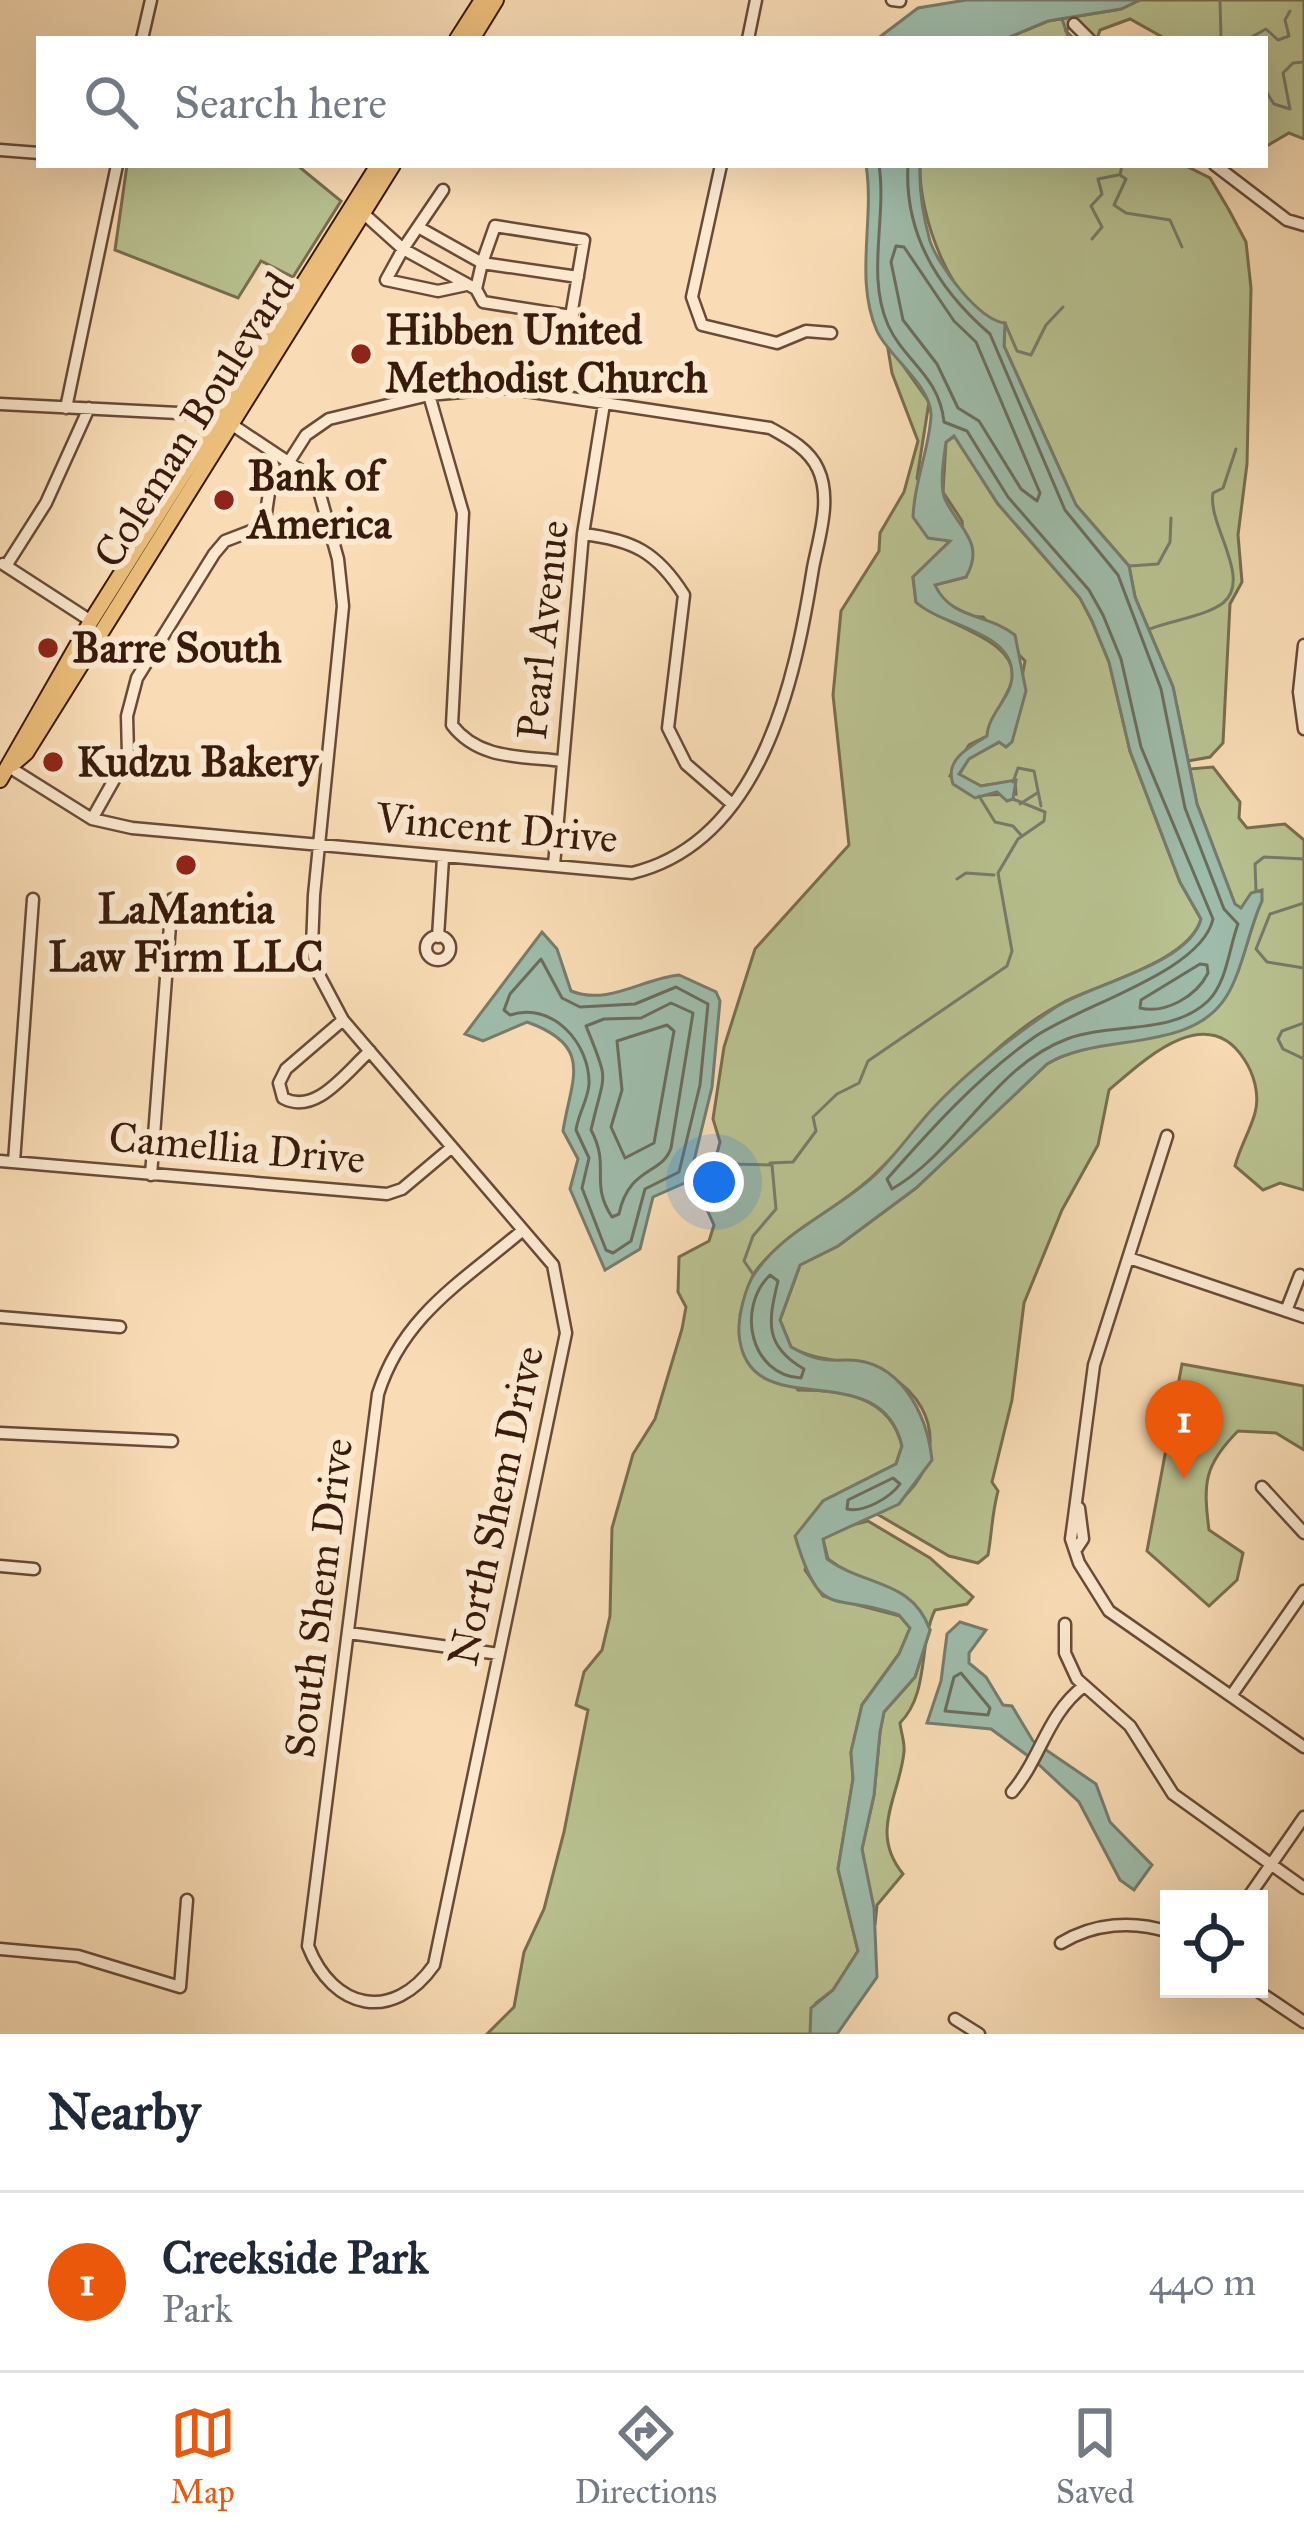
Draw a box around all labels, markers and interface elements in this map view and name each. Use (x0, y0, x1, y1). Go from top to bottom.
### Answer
search box (36, 36, 1268, 168)
icon: search (78, 69, 144, 135)
text: Search here (174, 75, 387, 130)
street label: Coleman Boulevard (82, 263, 306, 577)
place label: Hibben United Methodist Church (385, 304, 708, 404)
marker: Hibben United Methodist Church (348, 341, 374, 367)
place label: Bank of America (245, 450, 393, 550)
marker: Bank of America (211, 487, 237, 513)
street label: Pearl Avenue (506, 518, 580, 742)
place label: Barre South (72, 622, 282, 674)
marker: Barre South (35, 635, 61, 661)
place label: Kudzu Bakery (77, 736, 319, 788)
marker: Kudzu Bakery (40, 749, 66, 775)
street label: Vincent Drive (373, 791, 620, 864)
marker: LaMantia Law Firm LLC (173, 852, 199, 878)
place label: LaMantia Law Firm LLC (49, 883, 323, 983)
street label: Camellia Drive (107, 1111, 367, 1185)
your location (684, 1152, 744, 1212)
street label: North Shem Drive (437, 1341, 555, 1671)
pin: 1 (1145, 1380, 1223, 1479)
street label: South Shem Drive (274, 1435, 364, 1761)
map controls (1160, 1890, 1268, 1998)
button: locate (1160, 1890, 1268, 1998)
text: Nearby (48, 2081, 200, 2143)
text: Creekside Park (162, 2230, 428, 2285)
text: 1 (79, 2258, 95, 2306)
text: 440 m (1149, 2258, 1256, 2306)
text: Park (162, 2285, 233, 2333)
tab: Map (170, 2400, 236, 2512)
tab: Directions (575, 2400, 717, 2512)
tab: Saved (1056, 2400, 1134, 2512)

